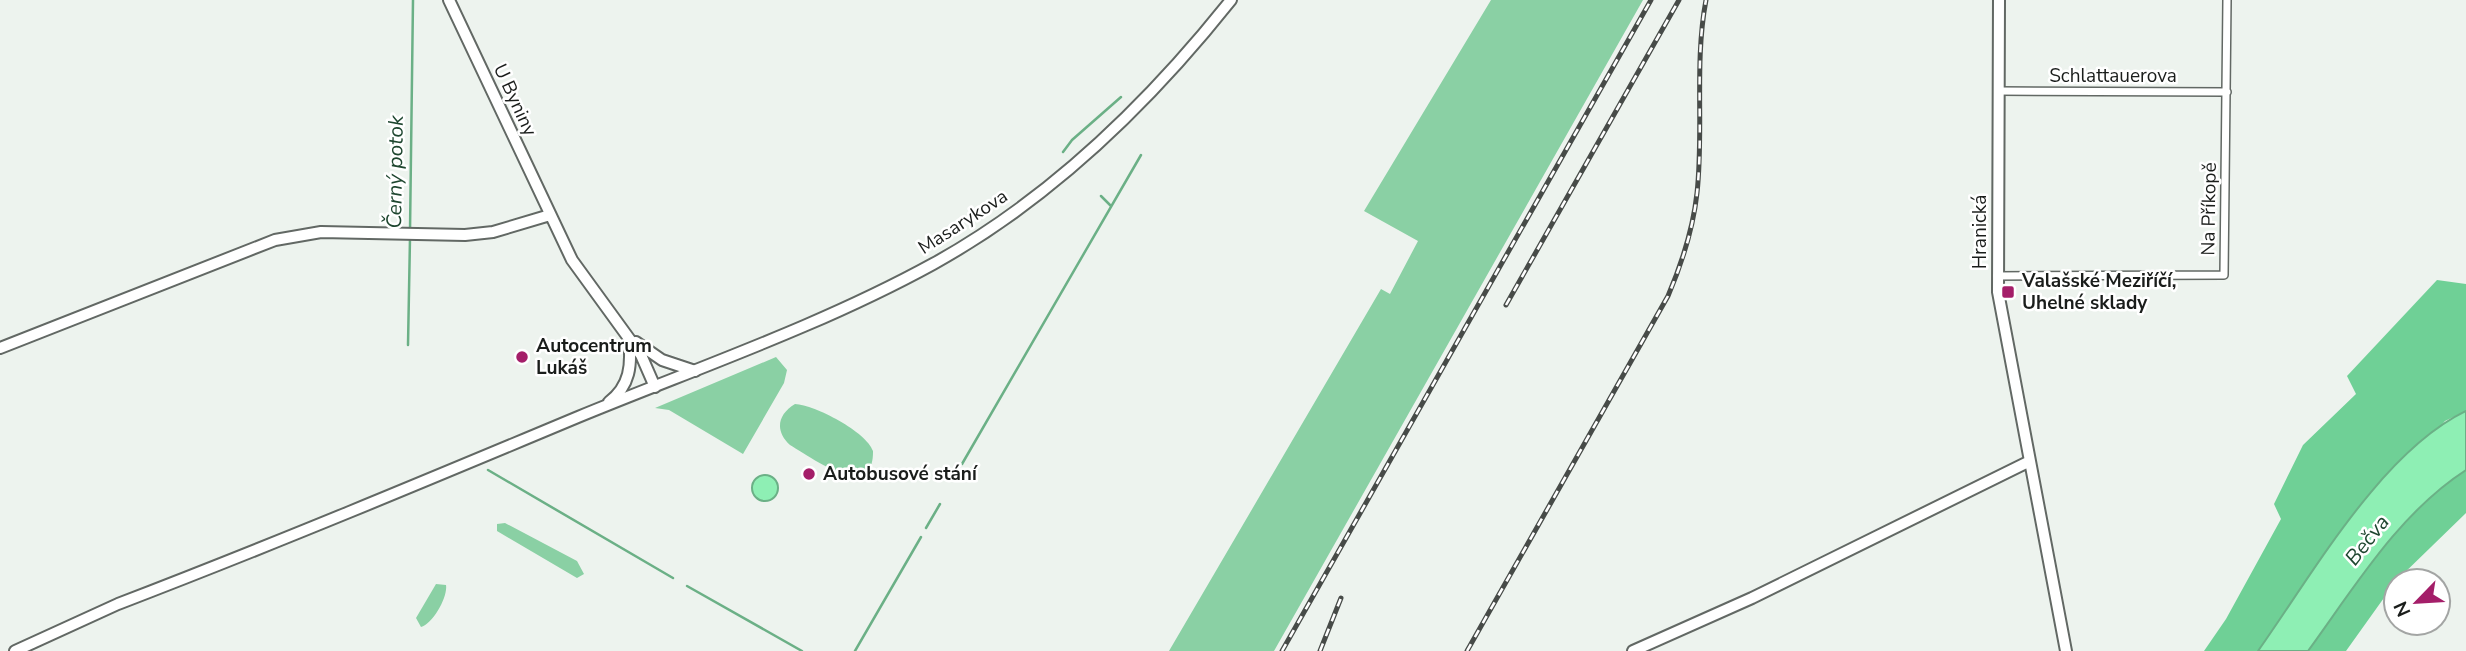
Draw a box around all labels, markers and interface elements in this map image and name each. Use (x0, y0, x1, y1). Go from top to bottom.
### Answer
street label: U Byniny (487, 60, 543, 141)
street label: Schlattauerova (2049, 63, 2177, 89)
water label: Černý potok (380, 115, 410, 229)
street label: Na Příkopě (2195, 162, 2223, 256)
street label: Masarykova (913, 183, 1013, 261)
street label: Hranická (1967, 195, 1993, 269)
place label: Valašské Meziříčí, Uhelné sklady (2021, 268, 2177, 316)
marker: Valašské Meziříčí, Uhelné sklady (2000, 284, 2016, 300)
place label: Autocentrum Lukáš (536, 333, 652, 381)
marker: Autocentrum Lukáš (514, 349, 530, 365)
place label: Autobusové stání (823, 461, 978, 487)
marker: Autobusové stání (801, 466, 817, 482)
water label: Bečva (2338, 509, 2396, 571)
north arrow (2382, 567, 2452, 637)
text: N (2388, 597, 2417, 621)

